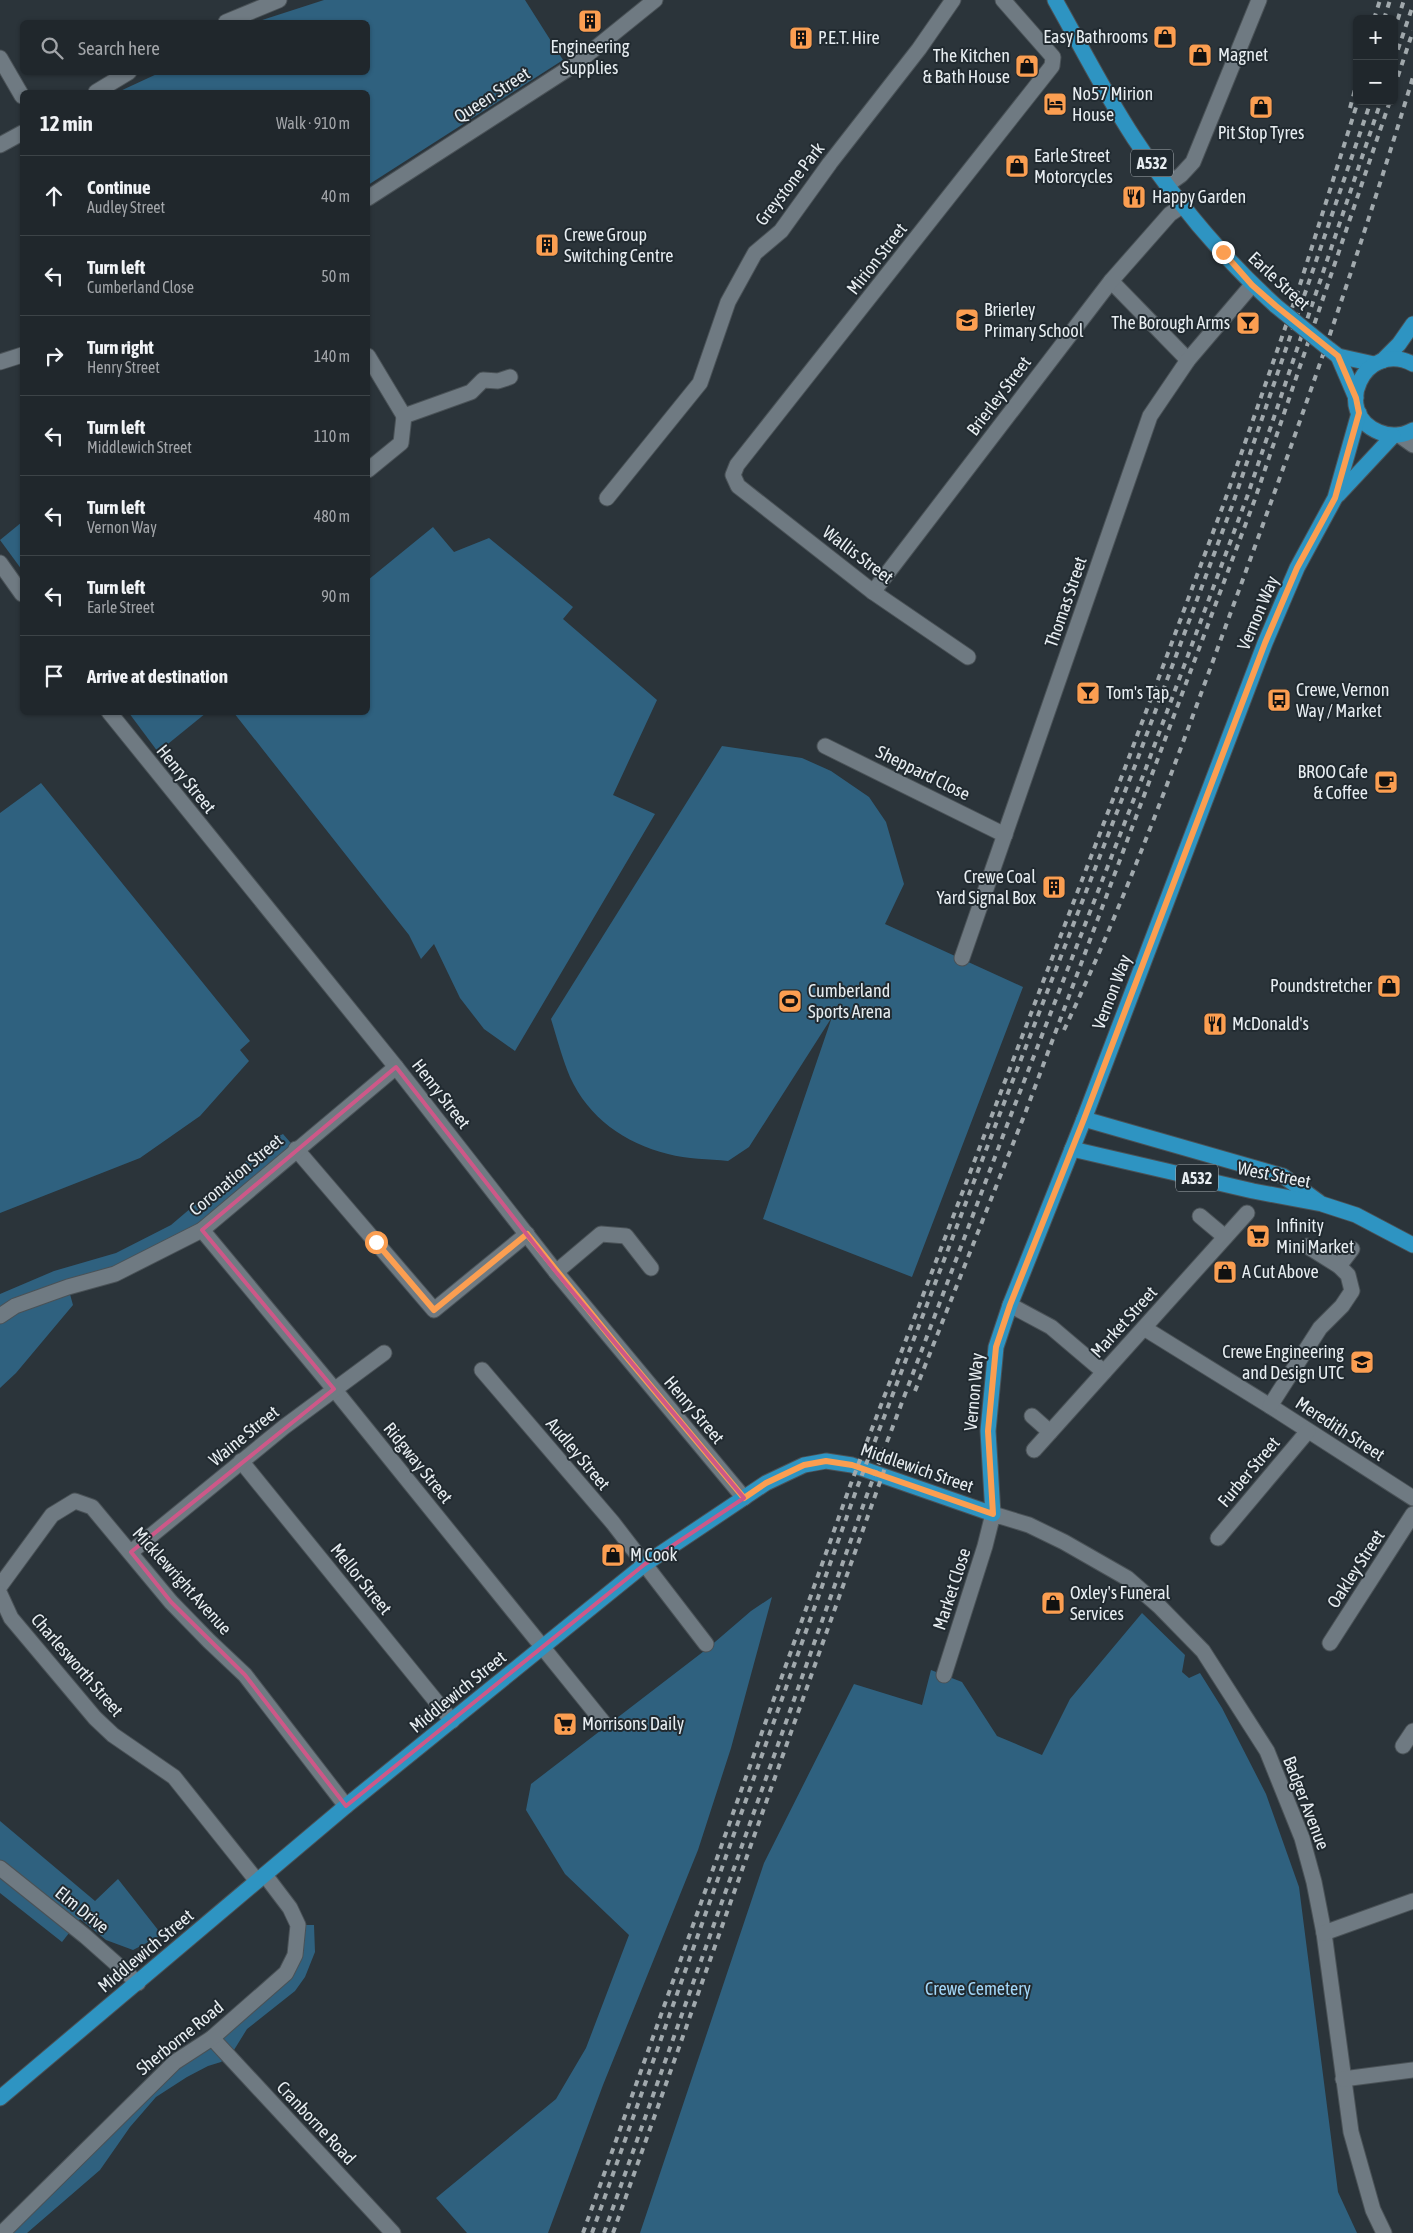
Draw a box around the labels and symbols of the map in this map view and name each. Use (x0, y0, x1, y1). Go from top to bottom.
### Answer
building icon: Engineering Supplies (577, 8, 603, 34)
shop icon: Easy Bathrooms (1152, 24, 1178, 50)
building icon: P.E.T. Hire (788, 25, 814, 51)
place label: Easy Bathrooms (1043, 26, 1148, 47)
place label: P.E.T. Hire (818, 27, 880, 48)
place label: Engineering Supplies (550, 36, 630, 78)
shop icon: Magnet (1187, 42, 1213, 68)
place label: Magnet (1218, 44, 1268, 65)
place label: The Kitchen & Bath House (923, 45, 1010, 87)
shop icon: The Kitchen & Bath House (1014, 53, 1040, 79)
street label: Queen Street (450, 62, 534, 127)
place label: No57 Mirion House (1072, 83, 1153, 125)
hotel icon: No57 Mirion House (1042, 91, 1068, 117)
shop icon: Pit Stop Tyres (1248, 94, 1274, 120)
place label: Pit Stop Tyres (1218, 122, 1304, 143)
street label: Greystone Park (751, 138, 829, 229)
place label: Earle Street Motorcycles (1034, 145, 1113, 187)
road number: A532 (1131, 150, 1173, 177)
shop icon: Earle Street Motorcycles (1004, 153, 1030, 179)
restaurant icon: Happy Garden (1121, 184, 1147, 210)
place label: Happy Garden (1152, 186, 1246, 207)
street label: Mirion Street (842, 219, 911, 299)
place label: Crewe Group Switching Centre (564, 224, 673, 266)
building icon: Crewe Group Switching Centre (534, 232, 560, 258)
route end (1212, 241, 1235, 264)
street label: Earle Street (1244, 247, 1314, 314)
place label: Brierley Primary School (984, 299, 1084, 341)
school or university icon: Brierley Primary School (954, 307, 980, 333)
bar icon: The Borough Arms (1235, 310, 1261, 336)
place label: The Borough Arms (1111, 312, 1230, 333)
street label: Brierley Street (962, 352, 1035, 439)
street label: Wallis Street (819, 521, 898, 588)
street label: Thomas Street (1040, 554, 1091, 650)
street label: Vernon Way (1233, 573, 1283, 653)
place label: Crewe, Vernon Way / Market (1296, 679, 1390, 721)
bar icon: Tom's Tap (1075, 680, 1101, 706)
place label: Tom's Tap (1106, 682, 1169, 703)
bus stop icon: Crewe, Vernon Way / Market (1266, 687, 1292, 713)
street label: Henry Street (152, 740, 220, 817)
street label: Sheppard Close (873, 741, 974, 804)
place label: BROO Cafe & Coffee (1298, 761, 1368, 803)
cafe icon: BROO Cafe & Coffee (1373, 769, 1399, 795)
place label: Crewe Coal Yard Signal Box (937, 866, 1036, 908)
building icon: Crewe Coal Yard Signal Box (1041, 874, 1067, 900)
street label: Vernon Way (1088, 951, 1135, 1032)
shop icon: Poundstretcher (1376, 973, 1402, 999)
place label: Poundstretcher (1270, 975, 1373, 996)
place label: Cumberland Sports Arena (808, 980, 891, 1022)
sports icon: Cumberland Sports Arena (777, 988, 803, 1014)
restaurant icon: McDonald's (1202, 1011, 1228, 1037)
place label: McDonald's (1232, 1013, 1309, 1034)
street label: Henry Street (408, 1055, 475, 1132)
street label: Coronation Street (185, 1129, 287, 1220)
street label: West Street (1236, 1157, 1313, 1192)
road number: A532 (1176, 1164, 1218, 1192)
place label: Infinity Mini Market (1276, 1215, 1354, 1257)
supermarket icon: Infinity Mini Market (1245, 1223, 1271, 1249)
route start (365, 1231, 388, 1254)
shop icon: A Cut Above (1212, 1259, 1238, 1285)
place label: A Cut Above (1242, 1261, 1319, 1282)
street label: Market Street (1086, 1282, 1161, 1362)
place label: Crewe Engineering and Design UTC (1222, 1341, 1344, 1383)
school or university icon: Crewe Engineering and Design UTC (1349, 1349, 1375, 1375)
street label: Vernon Way (960, 1352, 987, 1432)
street label: Henry Street (660, 1372, 729, 1448)
street label: Meredith Street (1292, 1392, 1389, 1465)
street label: Waine Street (204, 1401, 283, 1470)
street label: Audley Street (542, 1413, 615, 1494)
street label: Ridgway Street (379, 1418, 457, 1507)
street label: Furber Street (1213, 1432, 1284, 1511)
street label: Middlewich Street (858, 1438, 976, 1497)
street label: Micklewright Avenue (129, 1523, 236, 1639)
street label: Oakley Street (1323, 1526, 1389, 1612)
street label: Mellor Street (326, 1539, 396, 1618)
shop icon: M Cook (600, 1542, 626, 1568)
place label: M Cook (630, 1544, 678, 1565)
street label: Market Close (928, 1545, 975, 1632)
place label: Oxley's Funeral Services (1070, 1582, 1171, 1624)
shop icon: Oxley's Funeral Services (1040, 1590, 1066, 1616)
street label: Charlesworth Street (27, 1609, 128, 1720)
street label: Middlewich Street (405, 1646, 510, 1737)
supermarket icon: Morrisons Daily (552, 1711, 578, 1737)
place label: Morrisons Daily (582, 1713, 684, 1734)
street label: Badger Avenue (1279, 1753, 1334, 1853)
street label: Elm Drive (51, 1882, 113, 1938)
street label: Middlewich Street (94, 1905, 198, 1997)
park label: Crewe Cemetery (925, 1978, 1031, 1999)
street label: Sherborne Road (132, 1996, 227, 2079)
street label: Cranborne Road (272, 2077, 360, 2169)

